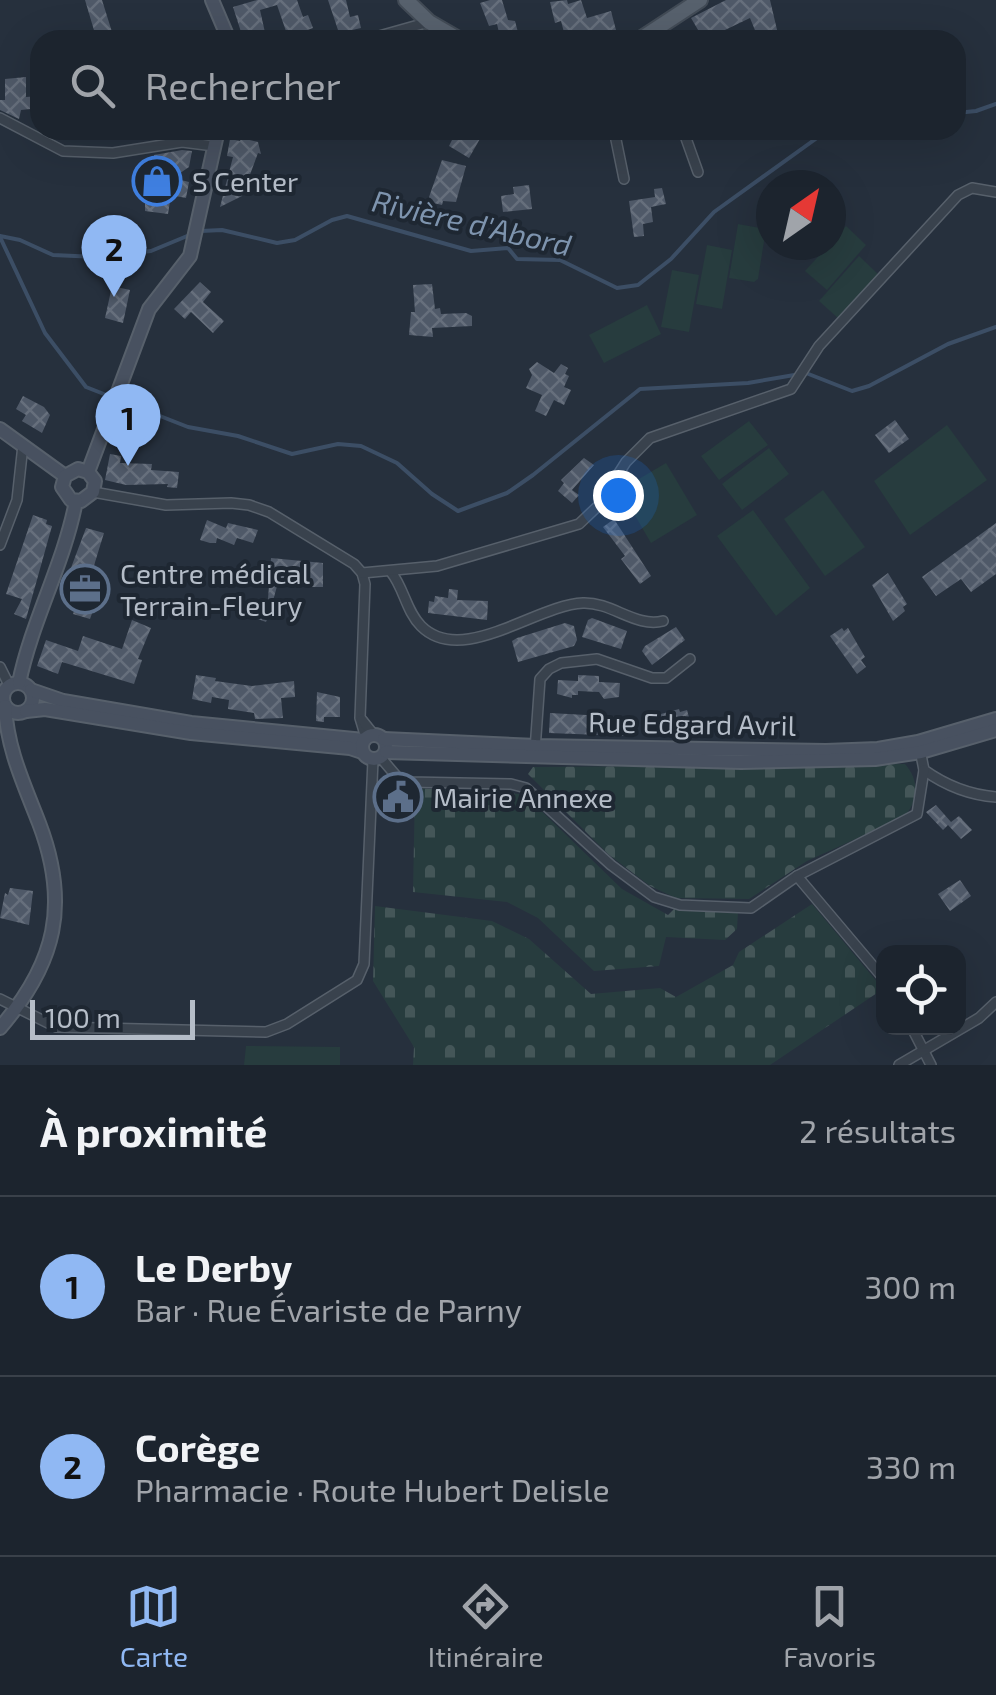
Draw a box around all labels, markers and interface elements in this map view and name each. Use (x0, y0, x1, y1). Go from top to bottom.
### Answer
search box (30, 30, 966, 140)
icon: search (65, 58, 120, 113)
text: Rechercher (145, 62, 341, 108)
shop icon: S Center (131, 155, 183, 207)
place label: S Center (192, 164, 298, 198)
north arrow (756, 170, 846, 260)
water label: Rivière d'Abord (369, 182, 575, 262)
pin: 2 (82, 214, 146, 297)
pin: 1 (96, 384, 160, 466)
your location (593, 470, 644, 521)
place label: Centre médical Terrain-Fleury (120, 556, 311, 622)
office icon: Centre médical Terrain-Fleury (59, 563, 111, 615)
street label: Rue Edgard Avril (588, 704, 797, 742)
public building icon: Mairie Annexe (372, 771, 424, 823)
place label: Mairie Annexe (433, 780, 613, 814)
map controls (876, 945, 966, 1035)
button: locate (876, 945, 966, 1035)
scale bar (30, 995, 195, 1040)
text: 100 m (45, 1000, 121, 1034)
text: À proximité (40, 1105, 267, 1155)
text: 2 résultats (799, 1111, 956, 1149)
text: Le Derby (135, 1244, 292, 1290)
text: 1 (66, 1267, 79, 1305)
text: 300 m (864, 1267, 956, 1305)
text: Bar · Rue Évariste de Parny (135, 1290, 522, 1328)
text: Corège (135, 1424, 260, 1470)
text: 2 (63, 1447, 82, 1485)
text: 330 m (866, 1447, 956, 1485)
text: Pharmacie · Route Hubert Delisle (135, 1470, 610, 1508)
tab: Carte (120, 1579, 188, 1673)
tab: Itinéraire (428, 1579, 544, 1673)
tab: Favoris (783, 1579, 876, 1673)

